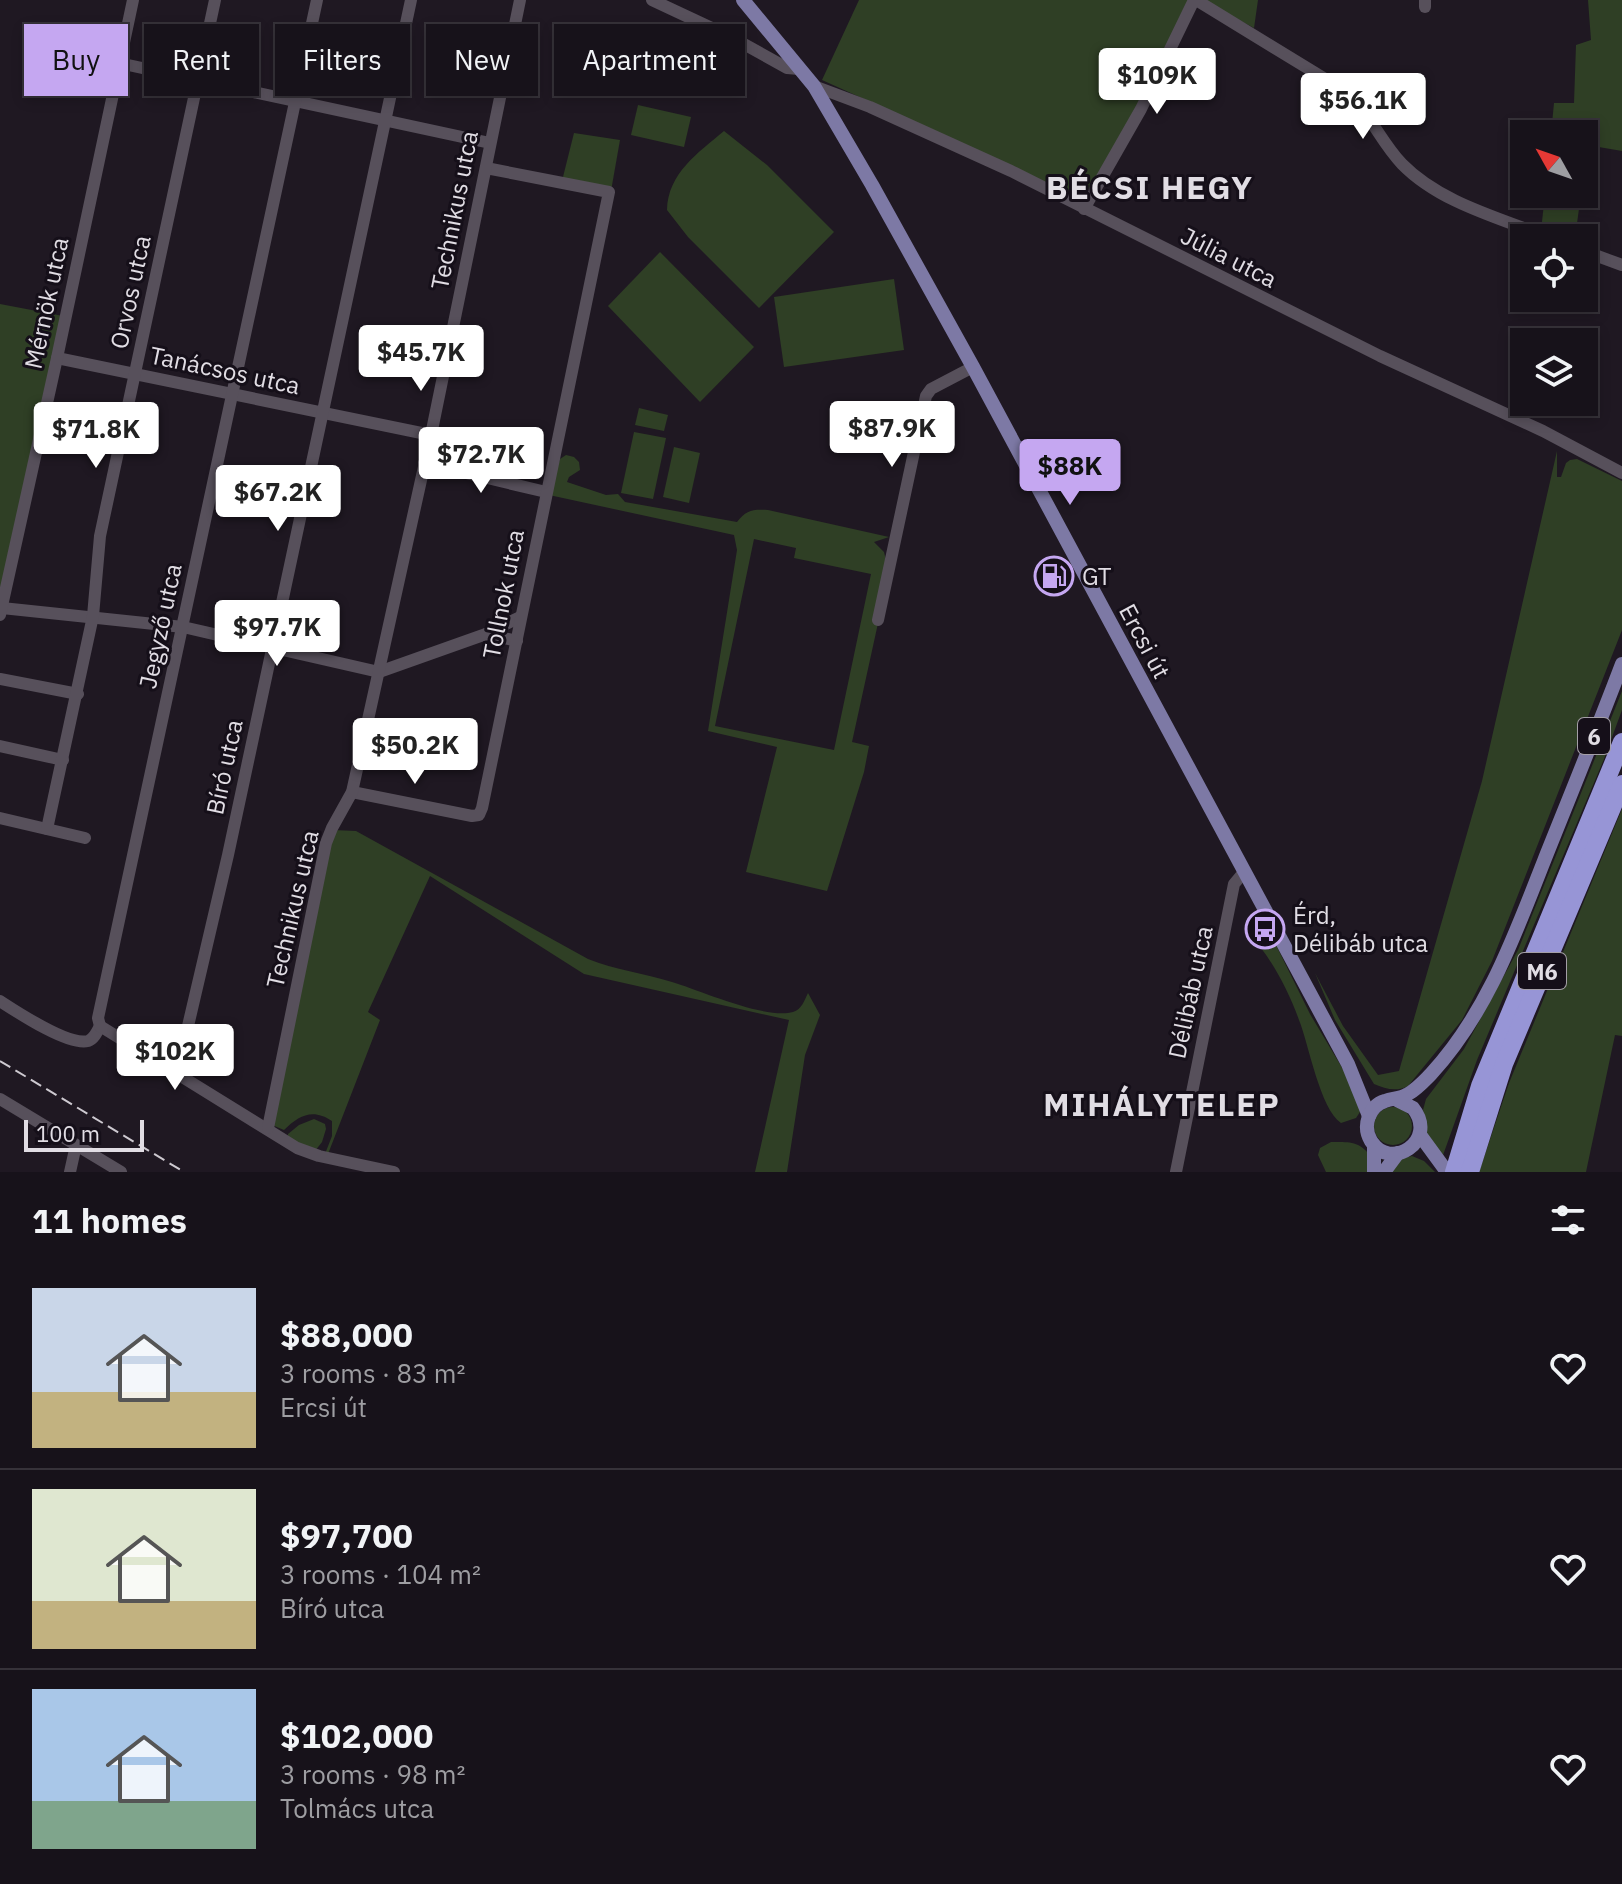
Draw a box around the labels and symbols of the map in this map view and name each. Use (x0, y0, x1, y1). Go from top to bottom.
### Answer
pin: $109K (1101, 48, 1213, 116)
pin: $56.1K (1298, 73, 1428, 141)
north arrow (1510, 120, 1598, 208)
street label: Technikus utca (423, 128, 485, 292)
district label: BÉCSI HEGY (1046, 166, 1254, 208)
street label: Júlia utca (1176, 219, 1283, 295)
street label: Orvos utca (102, 232, 158, 352)
street label: Mérnök utca (16, 234, 76, 372)
pin: $45.7K (356, 325, 486, 393)
street label: Tanácsos utca (147, 338, 303, 402)
pin: $87.9K (827, 401, 957, 469)
pin: $71.8K (31, 402, 161, 470)
pin: $72.7K (416, 427, 546, 495)
pin: $88K (1023, 439, 1117, 507)
pin: $67.2K (213, 465, 343, 533)
street label: Tollnok utca (475, 527, 531, 661)
fuel station icon: GT (1033, 555, 1075, 597)
street label: Jegyző utca (131, 560, 189, 691)
place label: GT (1082, 560, 1112, 592)
street label: Ercsi út (1112, 598, 1178, 684)
pin: $97.7K (212, 600, 342, 668)
street label: Bíró utca (198, 716, 250, 817)
pin: $50.2K (350, 718, 480, 786)
road number: 6 (1578, 718, 1610, 754)
street label: Technikus utca (258, 827, 326, 991)
place label: Érd, Délibáb utca (1293, 899, 1428, 959)
bus stop icon: Érd, Délibáb utca (1244, 908, 1286, 950)
street label: Délibáb utca (1160, 922, 1220, 1061)
road number: M6 (1518, 953, 1566, 989)
pin: $102K (119, 1024, 231, 1092)
district label: MIHÁLYTELEP (1043, 1083, 1281, 1125)
scale bar (24, 1116, 144, 1152)

